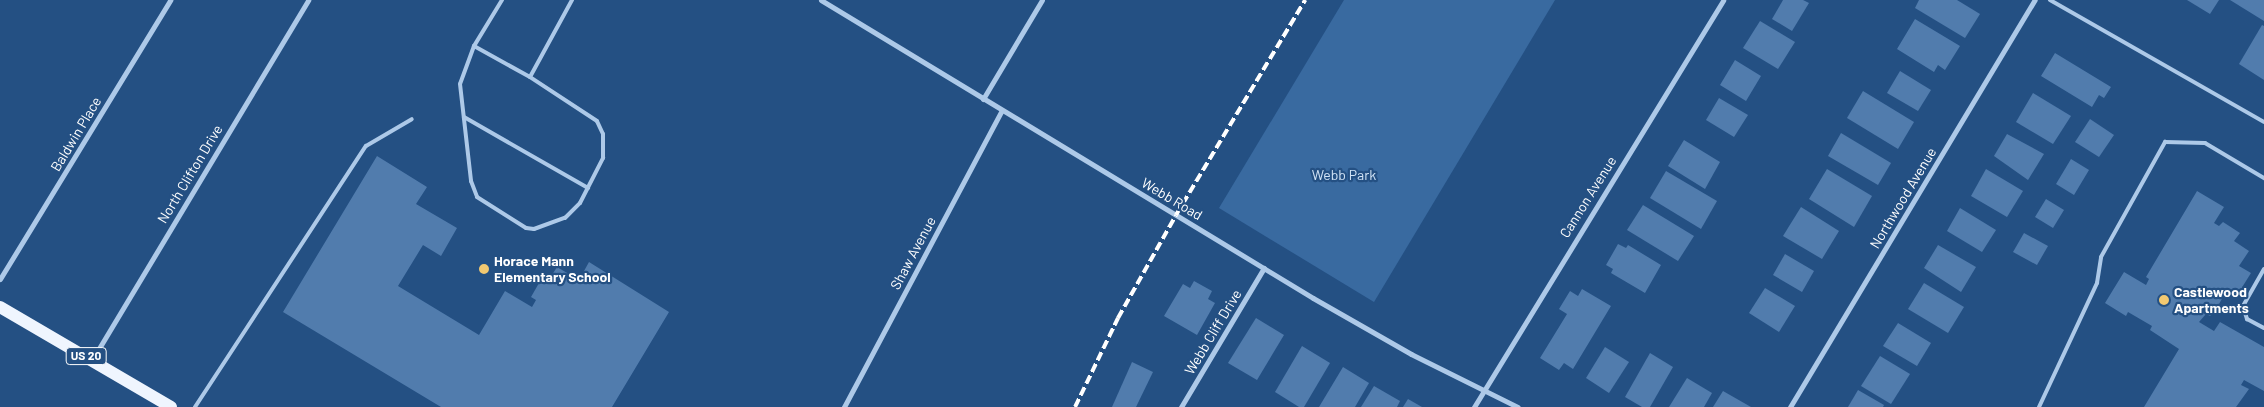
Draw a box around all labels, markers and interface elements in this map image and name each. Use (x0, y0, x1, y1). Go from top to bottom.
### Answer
street label: Baldwin Place (47, 94, 105, 174)
street label: North Clifton Drive (154, 122, 226, 226)
street label: Northwood Avenue (1866, 144, 1940, 252)
street label: Cannon Avenue (1556, 153, 1620, 241)
park label: Webb Park (1312, 167, 1376, 183)
street label: Webb Road (1138, 174, 1206, 224)
street label: Shaw Avenue (887, 214, 939, 292)
place label: Horace Mann Elementary School (494, 253, 611, 286)
marker: Horace Mann Elementary School (478, 263, 490, 275)
place label: Castlewood Apartments (2174, 284, 2249, 316)
street label: Webb Cliff Drive (1181, 286, 1245, 378)
marker: Castlewood Apartments (2158, 294, 2170, 306)
road number: US 20 (65, 346, 107, 366)

